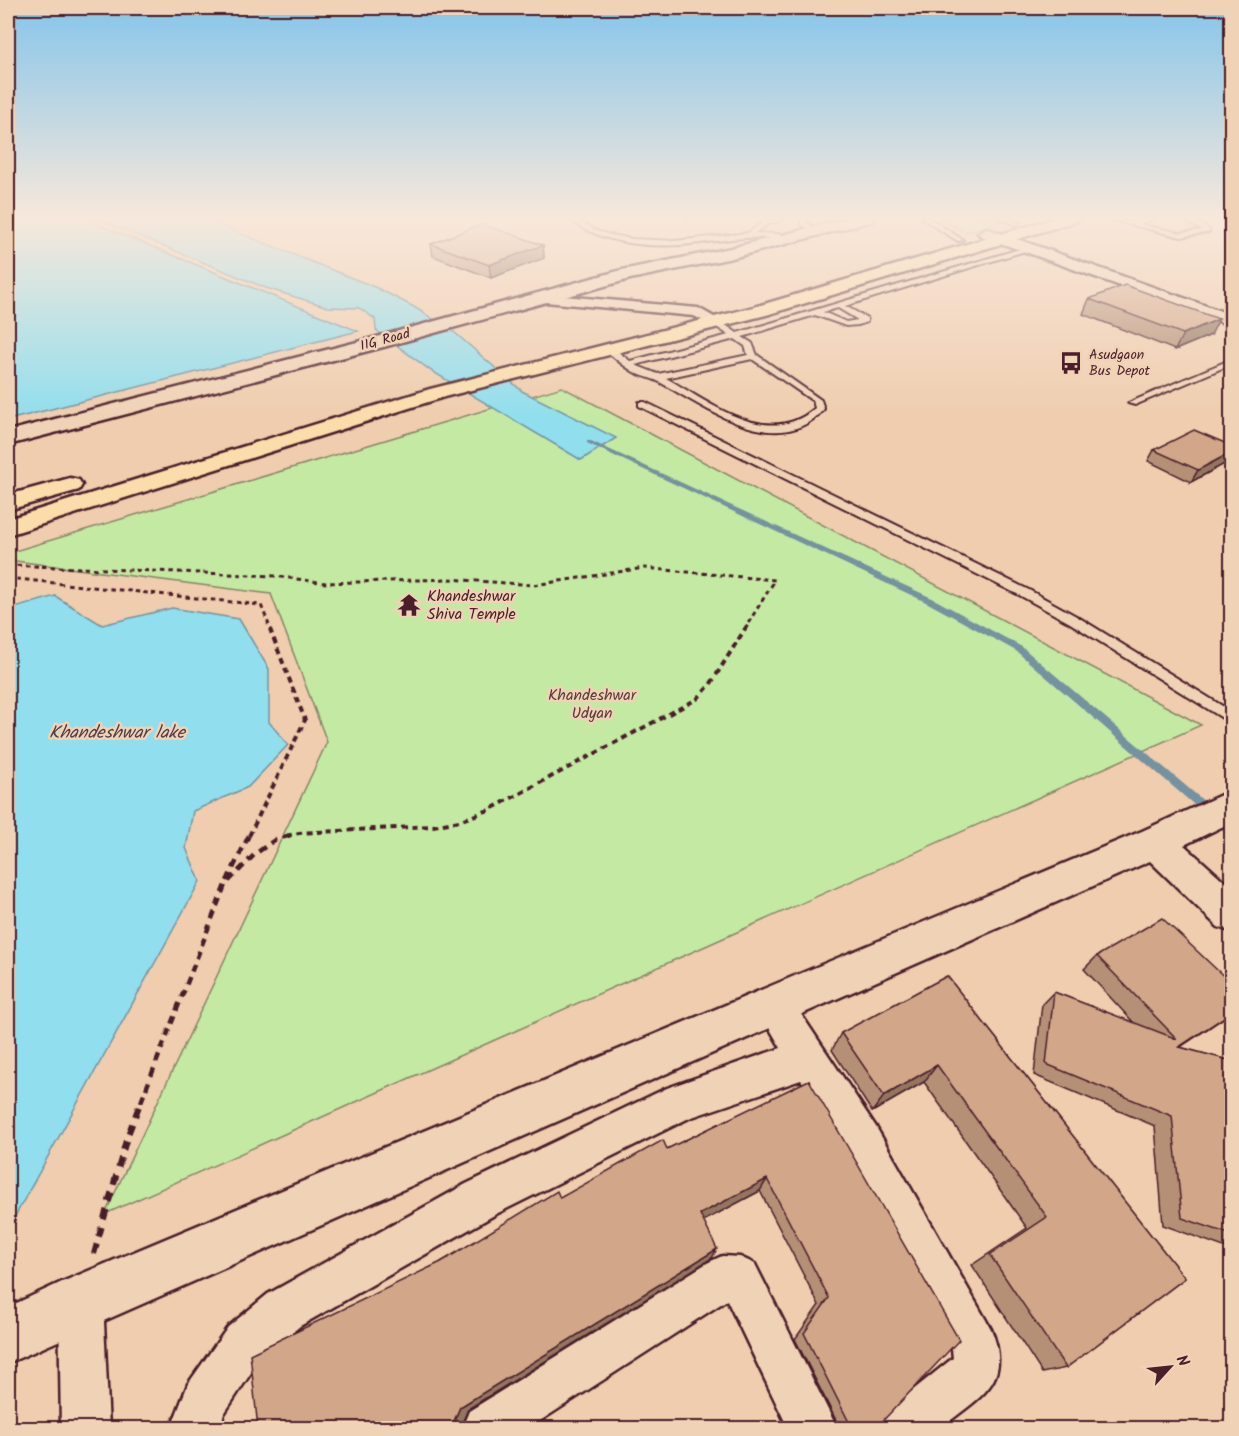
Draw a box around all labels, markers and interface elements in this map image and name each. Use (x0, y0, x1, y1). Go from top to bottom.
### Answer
street label: IIG Road (358, 323, 413, 357)
place label: Asudgaon Bus Depot (1089, 344, 1151, 382)
bus stop icon: Asudgaon Bus Depot (1058, 350, 1084, 376)
place label: Khandeshwar Shiva Temple (427, 584, 517, 627)
temple icon: Khandeshwar Shiva Temple (396, 592, 422, 618)
park label: Khandeshwar Udyan (548, 683, 638, 726)
water label: Khandeshwar lake (49, 719, 187, 748)
north arrow (1140, 1337, 1200, 1397)
text: N (1169, 1351, 1195, 1371)

